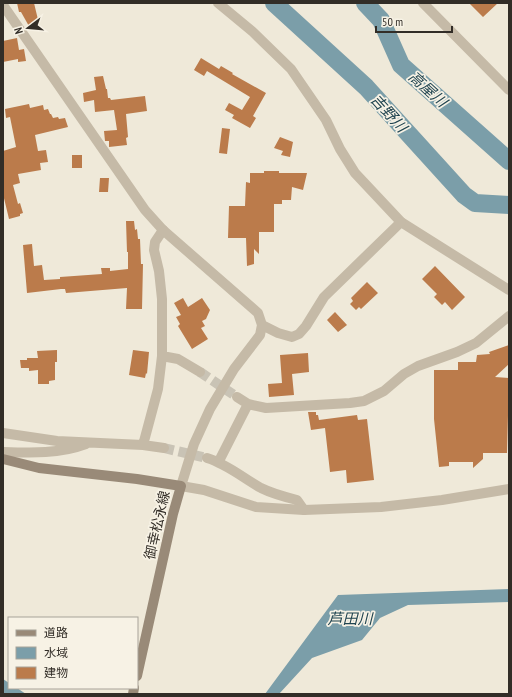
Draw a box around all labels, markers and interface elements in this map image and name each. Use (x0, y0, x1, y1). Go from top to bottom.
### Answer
north arrow (8, 8, 48, 48)
scale bar (376, 8, 452, 34)
text: 50 m (382, 14, 403, 29)
text: N (11, 26, 26, 36)
water label: 高屋川 (405, 67, 453, 112)
water label: 吉野川 (367, 90, 412, 138)
street label: 御幸松永線 (140, 489, 174, 561)
water label: 芦田川 (327, 609, 374, 628)
legend (8, 617, 138, 689)
text: 道路 (44, 625, 68, 640)
text: 水域 (44, 645, 68, 660)
text: 建物 (44, 665, 68, 680)

